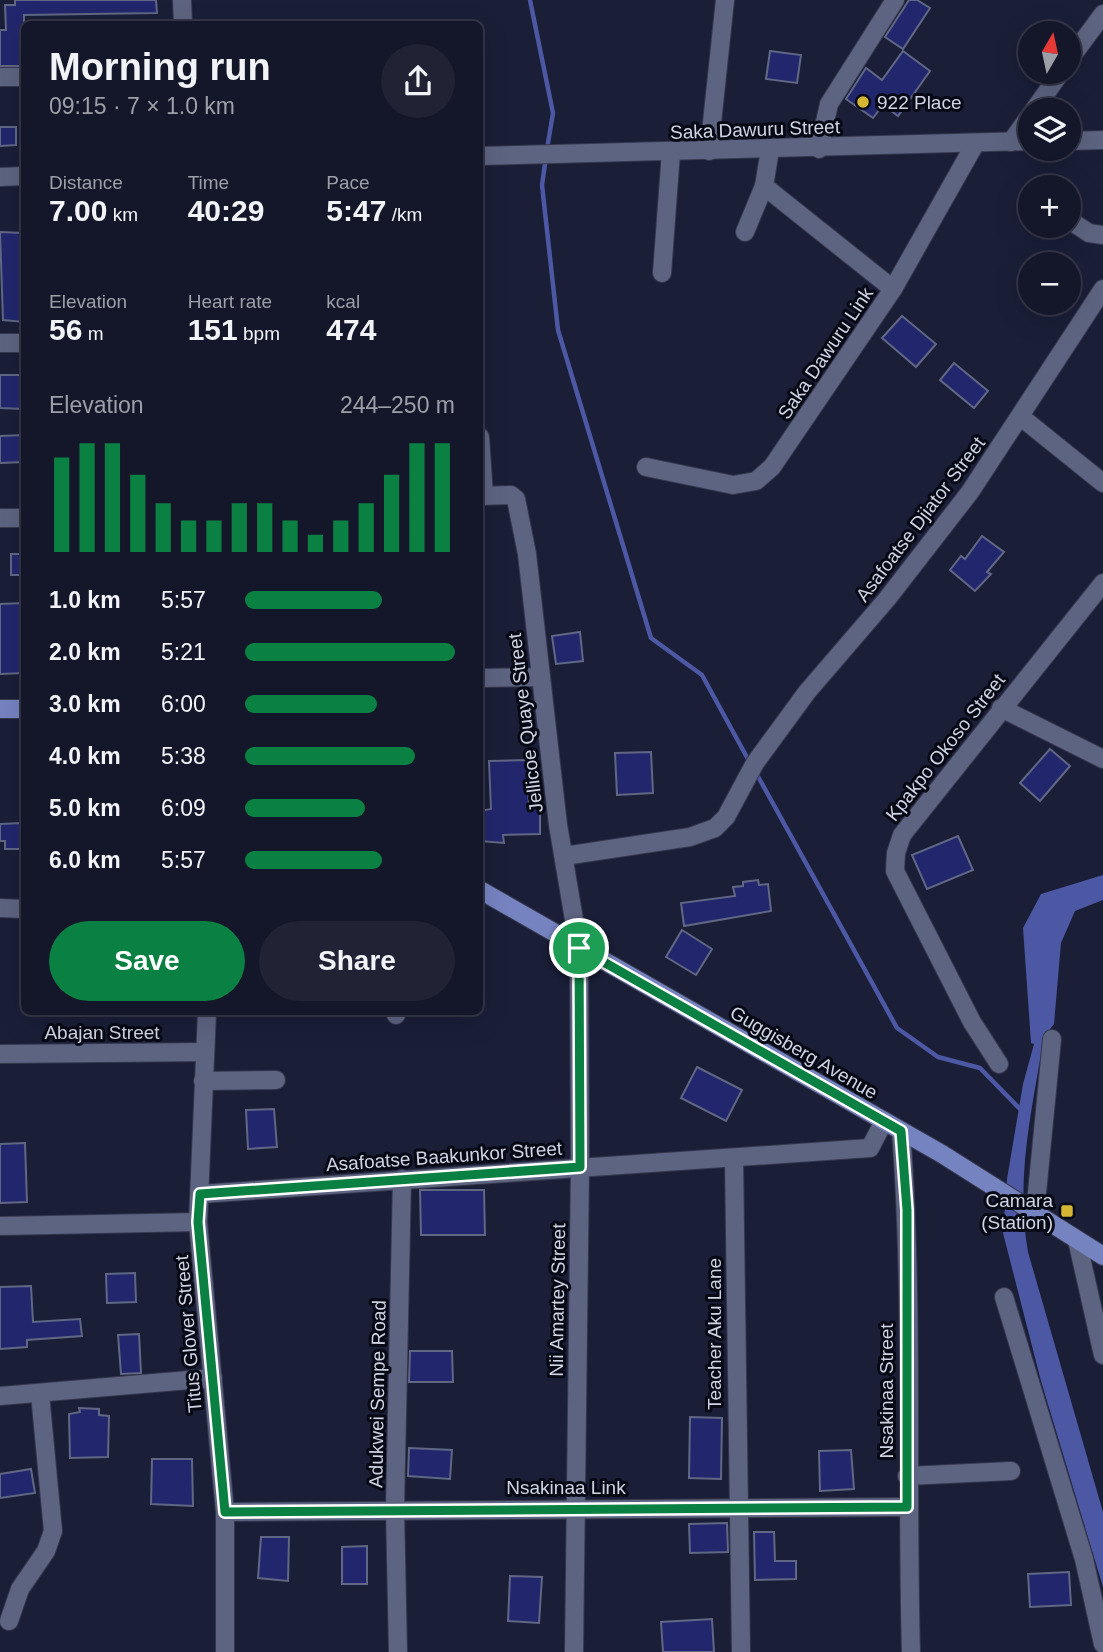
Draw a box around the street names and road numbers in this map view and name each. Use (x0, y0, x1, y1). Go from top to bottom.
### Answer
street label: Saka Dawuru Street (670, 116, 841, 143)
street label: Saka Dawuru Link (774, 283, 878, 423)
street label: Asafoatse Djiator Street (852, 432, 990, 606)
street label: Jellicoe Quaye Street (504, 631, 547, 814)
street label: Kpakpo Okoso Street (882, 669, 1010, 825)
street label: Guggisberg Avenue (726, 1002, 881, 1103)
street label: Abajan Street (44, 1022, 160, 1043)
street label: Asafoatse Baakunkor Street (325, 1138, 563, 1175)
street label: Nii Amartey Street (546, 1223, 569, 1377)
street label: Titus Glover Street (171, 1254, 206, 1413)
street label: Teacher Aku Lane (704, 1258, 725, 1410)
street label: Adukwei Sempe Road (365, 1300, 390, 1488)
street label: Nsakinaa Street (876, 1323, 897, 1459)
street label: Nsakinaa Link (506, 1477, 626, 1498)

